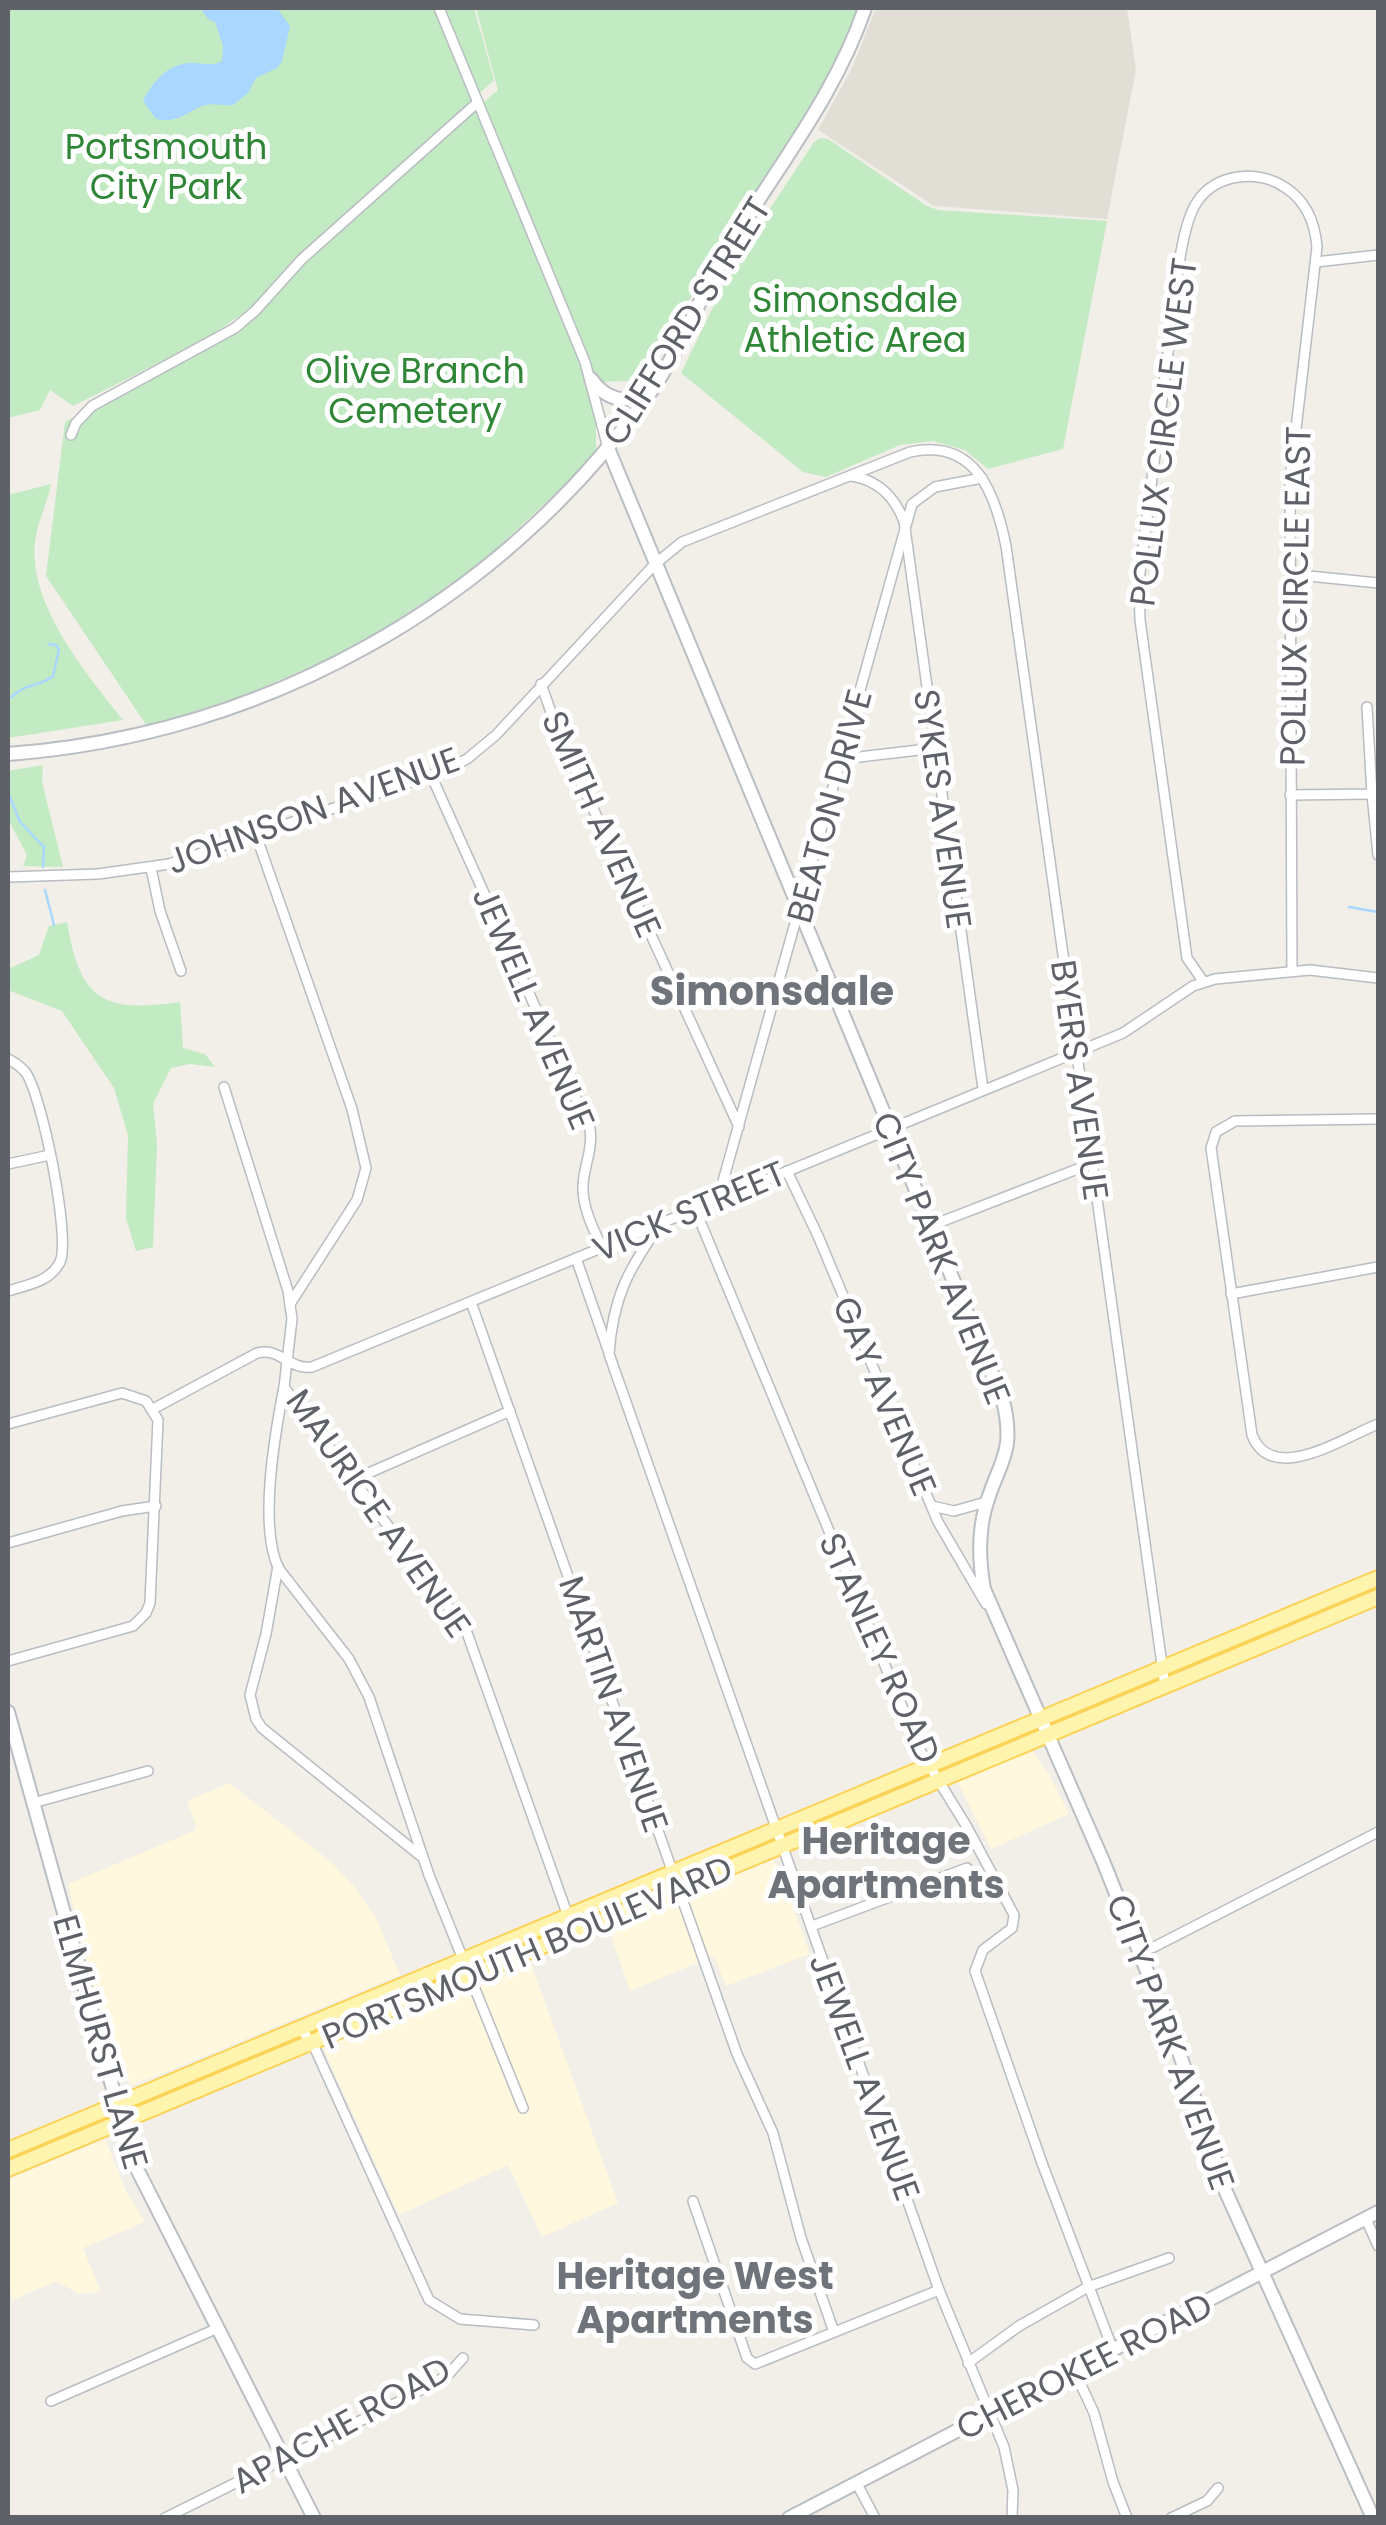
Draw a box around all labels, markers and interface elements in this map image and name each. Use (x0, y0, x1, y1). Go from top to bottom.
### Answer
park label: Portsmouth City Park (65, 122, 267, 211)
street label: CLIFFORD STREET (590, 187, 782, 455)
street label: POLLUX CIRCLE WEST (1117, 255, 1209, 609)
park label: Simonsdale Athletic Area (744, 275, 967, 364)
park label: Olive Branch Cemetery (305, 346, 525, 435)
street label: POLLUX CIRCLE EAST (1268, 426, 1322, 766)
street label: BEATON DRIVE (774, 684, 884, 928)
street label: SYKES AVENUE (902, 686, 984, 932)
street label: SMITH AVENUE (530, 703, 674, 945)
street label: JOHNSON AVENUE (160, 734, 466, 886)
street label: JEWELL AVENUE (461, 879, 607, 1137)
street label: BYERS AVENUE (1039, 957, 1121, 1203)
district label: Simonsdale (650, 963, 894, 1019)
street label: CITY PARK AVENUE (861, 1105, 1023, 1411)
street label: VICK STREET (585, 1148, 793, 1274)
street label: GAY AVENUE (821, 1289, 949, 1503)
street label: MAURICE AVENUE (275, 1379, 483, 1647)
street label: STANLEY ROAD (807, 1525, 953, 1771)
street label: MARTIN AVENUE (547, 1569, 681, 1839)
district label: Heritage Apartments (767, 1814, 1005, 1911)
street label: PORTSMOUTH BOULEVARD (314, 1843, 740, 2061)
street label: CITY PARK AVENUE (1095, 1887, 1247, 2197)
street label: ELMHURST LANE (41, 1909, 161, 2175)
street label: JEWELL AVENUE (798, 1947, 932, 2207)
district label: Heritage West Apartments (556, 2249, 834, 2346)
street label: CHEROKEE ROAD (948, 2280, 1220, 2452)
street label: APACHE ROAD (223, 2345, 459, 2505)

